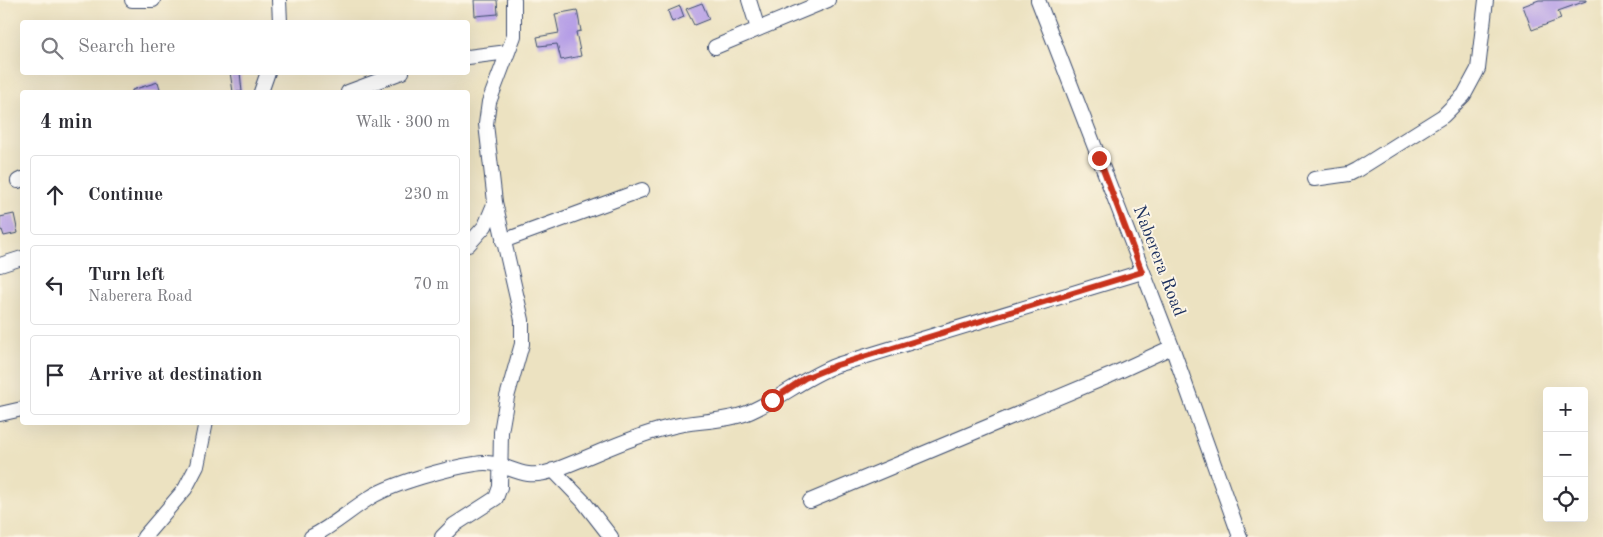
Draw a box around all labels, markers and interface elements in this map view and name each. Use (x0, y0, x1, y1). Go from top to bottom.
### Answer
search box (20, 20, 470, 75)
icon: search (38, 34, 66, 62)
text: Search here (78, 38, 175, 57)
text: 4 min (40, 112, 93, 133)
text: Walk · 300 m (355, 115, 450, 131)
route end (1088, 147, 1111, 170)
icon: ahead (41, 181, 69, 209)
text: Continue (88, 186, 163, 205)
text: 230 m (404, 187, 449, 203)
street label: Naberera Road (1130, 203, 1188, 319)
text: Turn left (88, 266, 165, 285)
icon: left (41, 271, 69, 299)
text: 70 m (413, 277, 449, 293)
text: Naberera Road (88, 289, 192, 305)
icon: arrive (41, 361, 69, 389)
text: Arrive at destination (88, 366, 262, 385)
map controls (1543, 387, 1588, 522)
button: + (1543, 387, 1588, 432)
route start (761, 389, 784, 412)
button: − (1543, 432, 1588, 477)
button: locate (1543, 477, 1588, 522)

